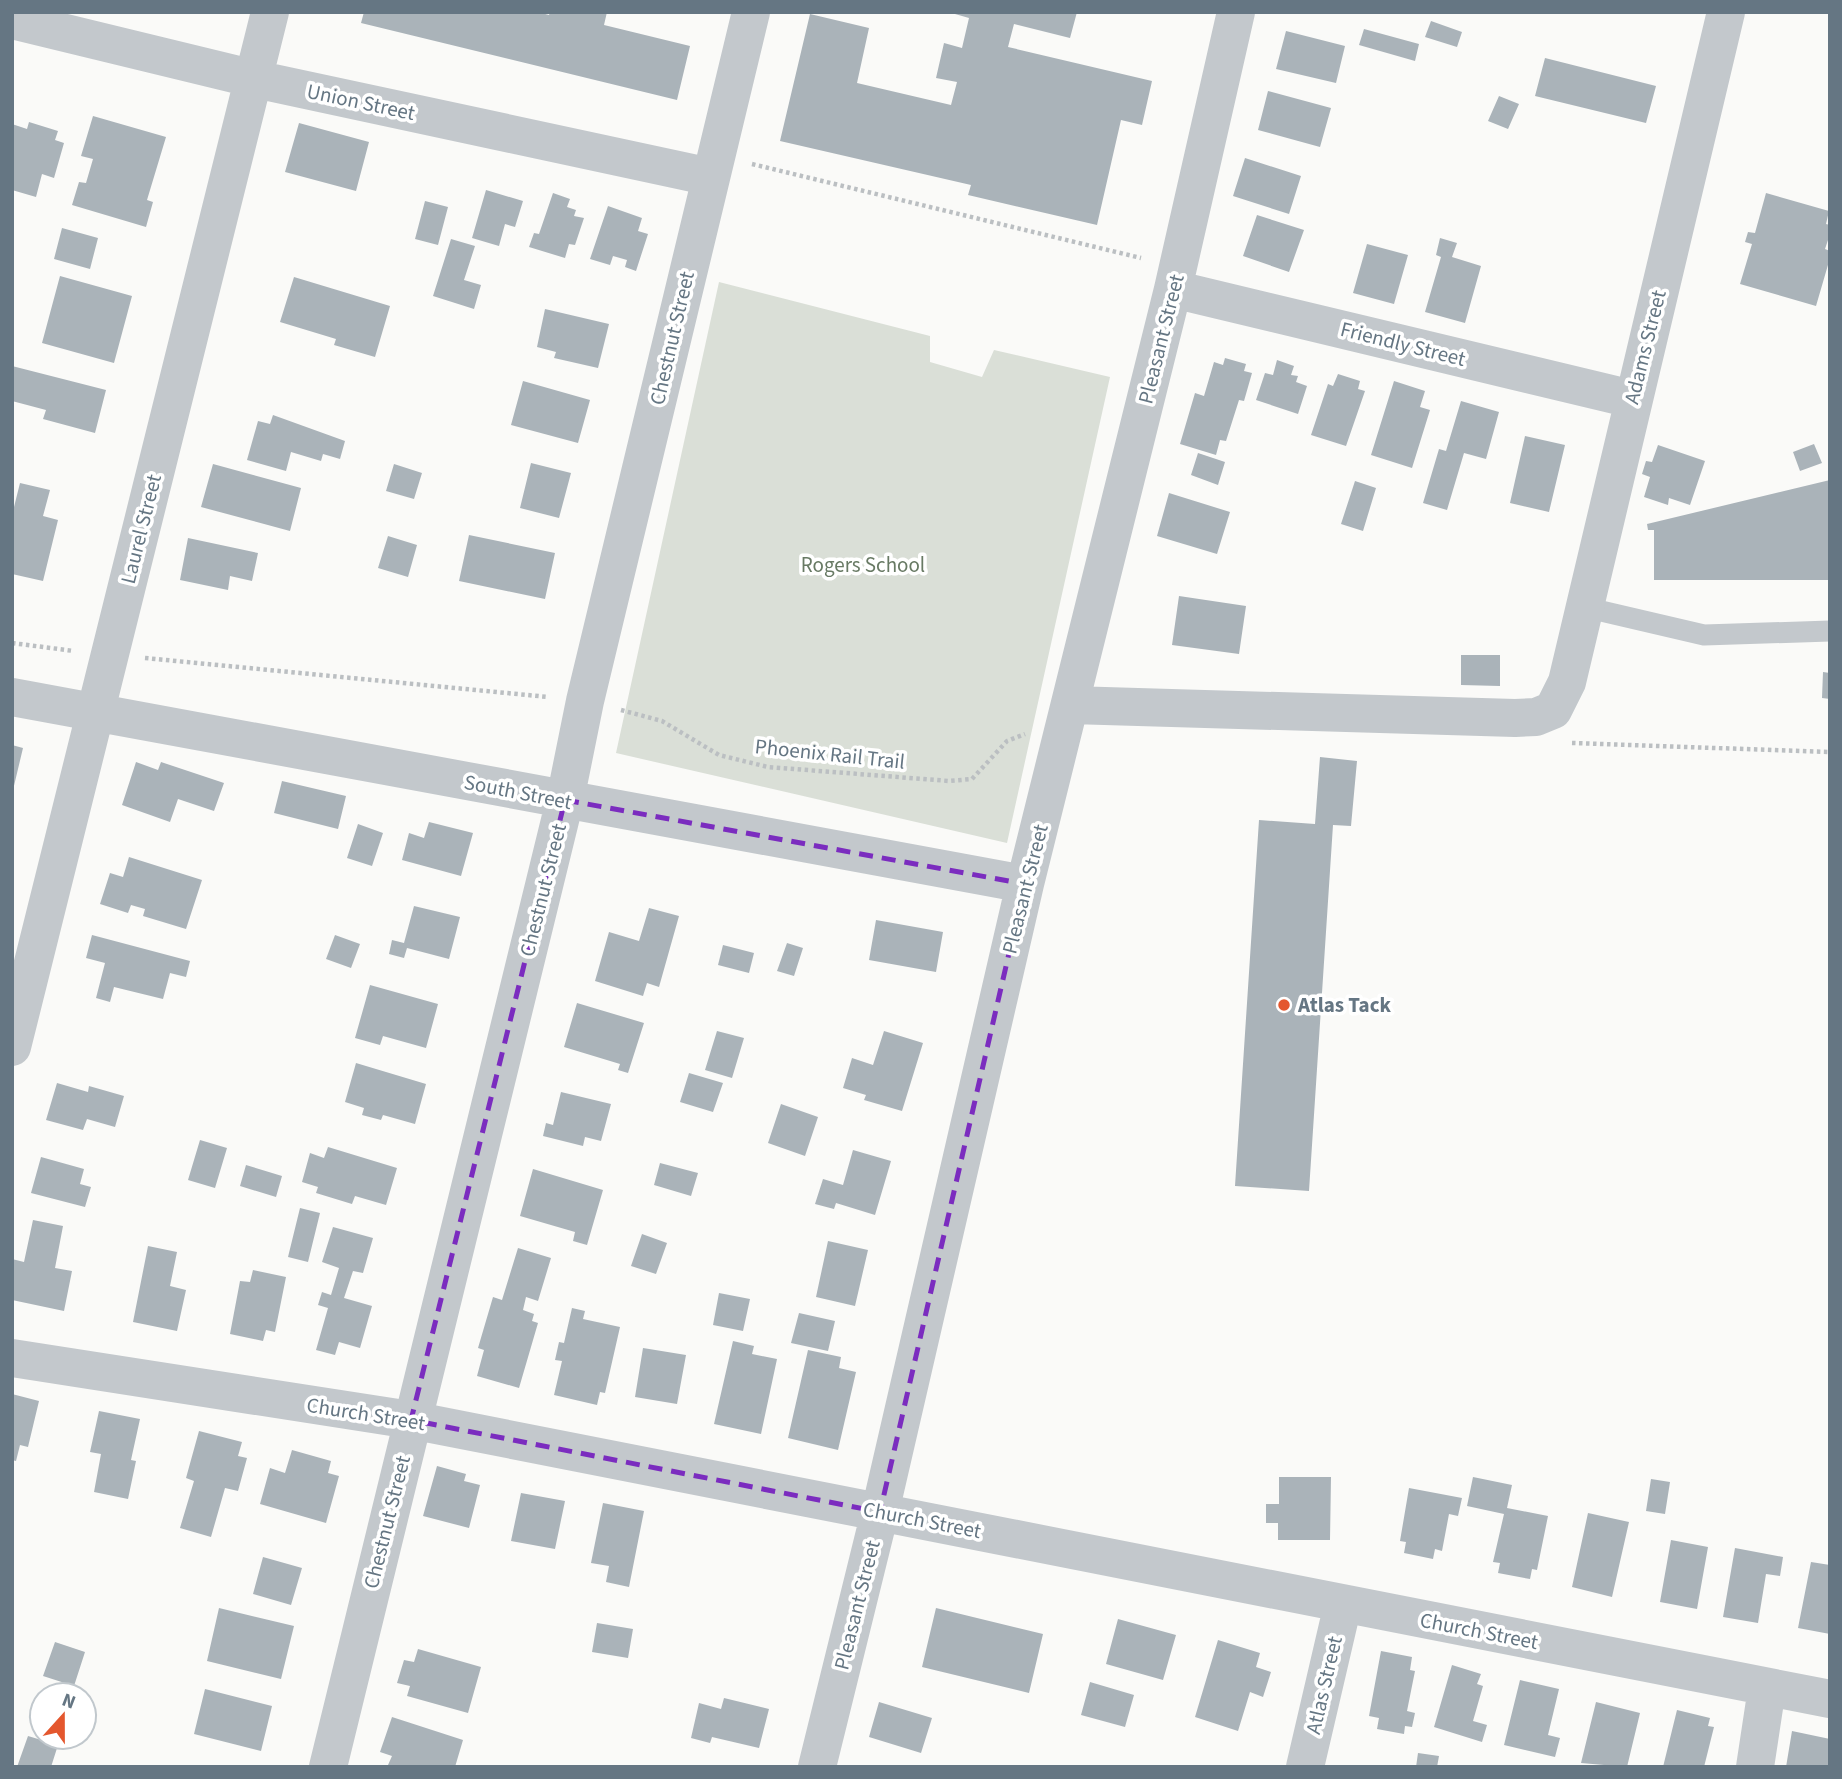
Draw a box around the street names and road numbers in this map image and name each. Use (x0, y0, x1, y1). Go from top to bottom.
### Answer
street label: Union Street (304, 76, 418, 128)
street label: Chestnut Street (642, 268, 702, 408)
street label: Pleasant Street (1130, 271, 1192, 407)
street label: Adams Street (1616, 287, 1674, 407)
street label: Friendly Street (1337, 314, 1469, 374)
street label: Laurel Street (113, 471, 169, 587)
street label: Phoenix Rail Trail (754, 731, 906, 777)
street label: South Street (461, 767, 575, 817)
street label: Chestnut Street (512, 820, 574, 960)
street label: Pleasant Street (994, 821, 1056, 957)
street label: Church Street (305, 1390, 427, 1438)
street label: Chestnut Street (356, 1452, 418, 1592)
street label: Church Street (860, 1494, 984, 1546)
street label: Pleasant Street (826, 1537, 888, 1673)
street label: Church Street (1417, 1605, 1541, 1657)
street label: Atlas Street (1298, 1633, 1350, 1737)

